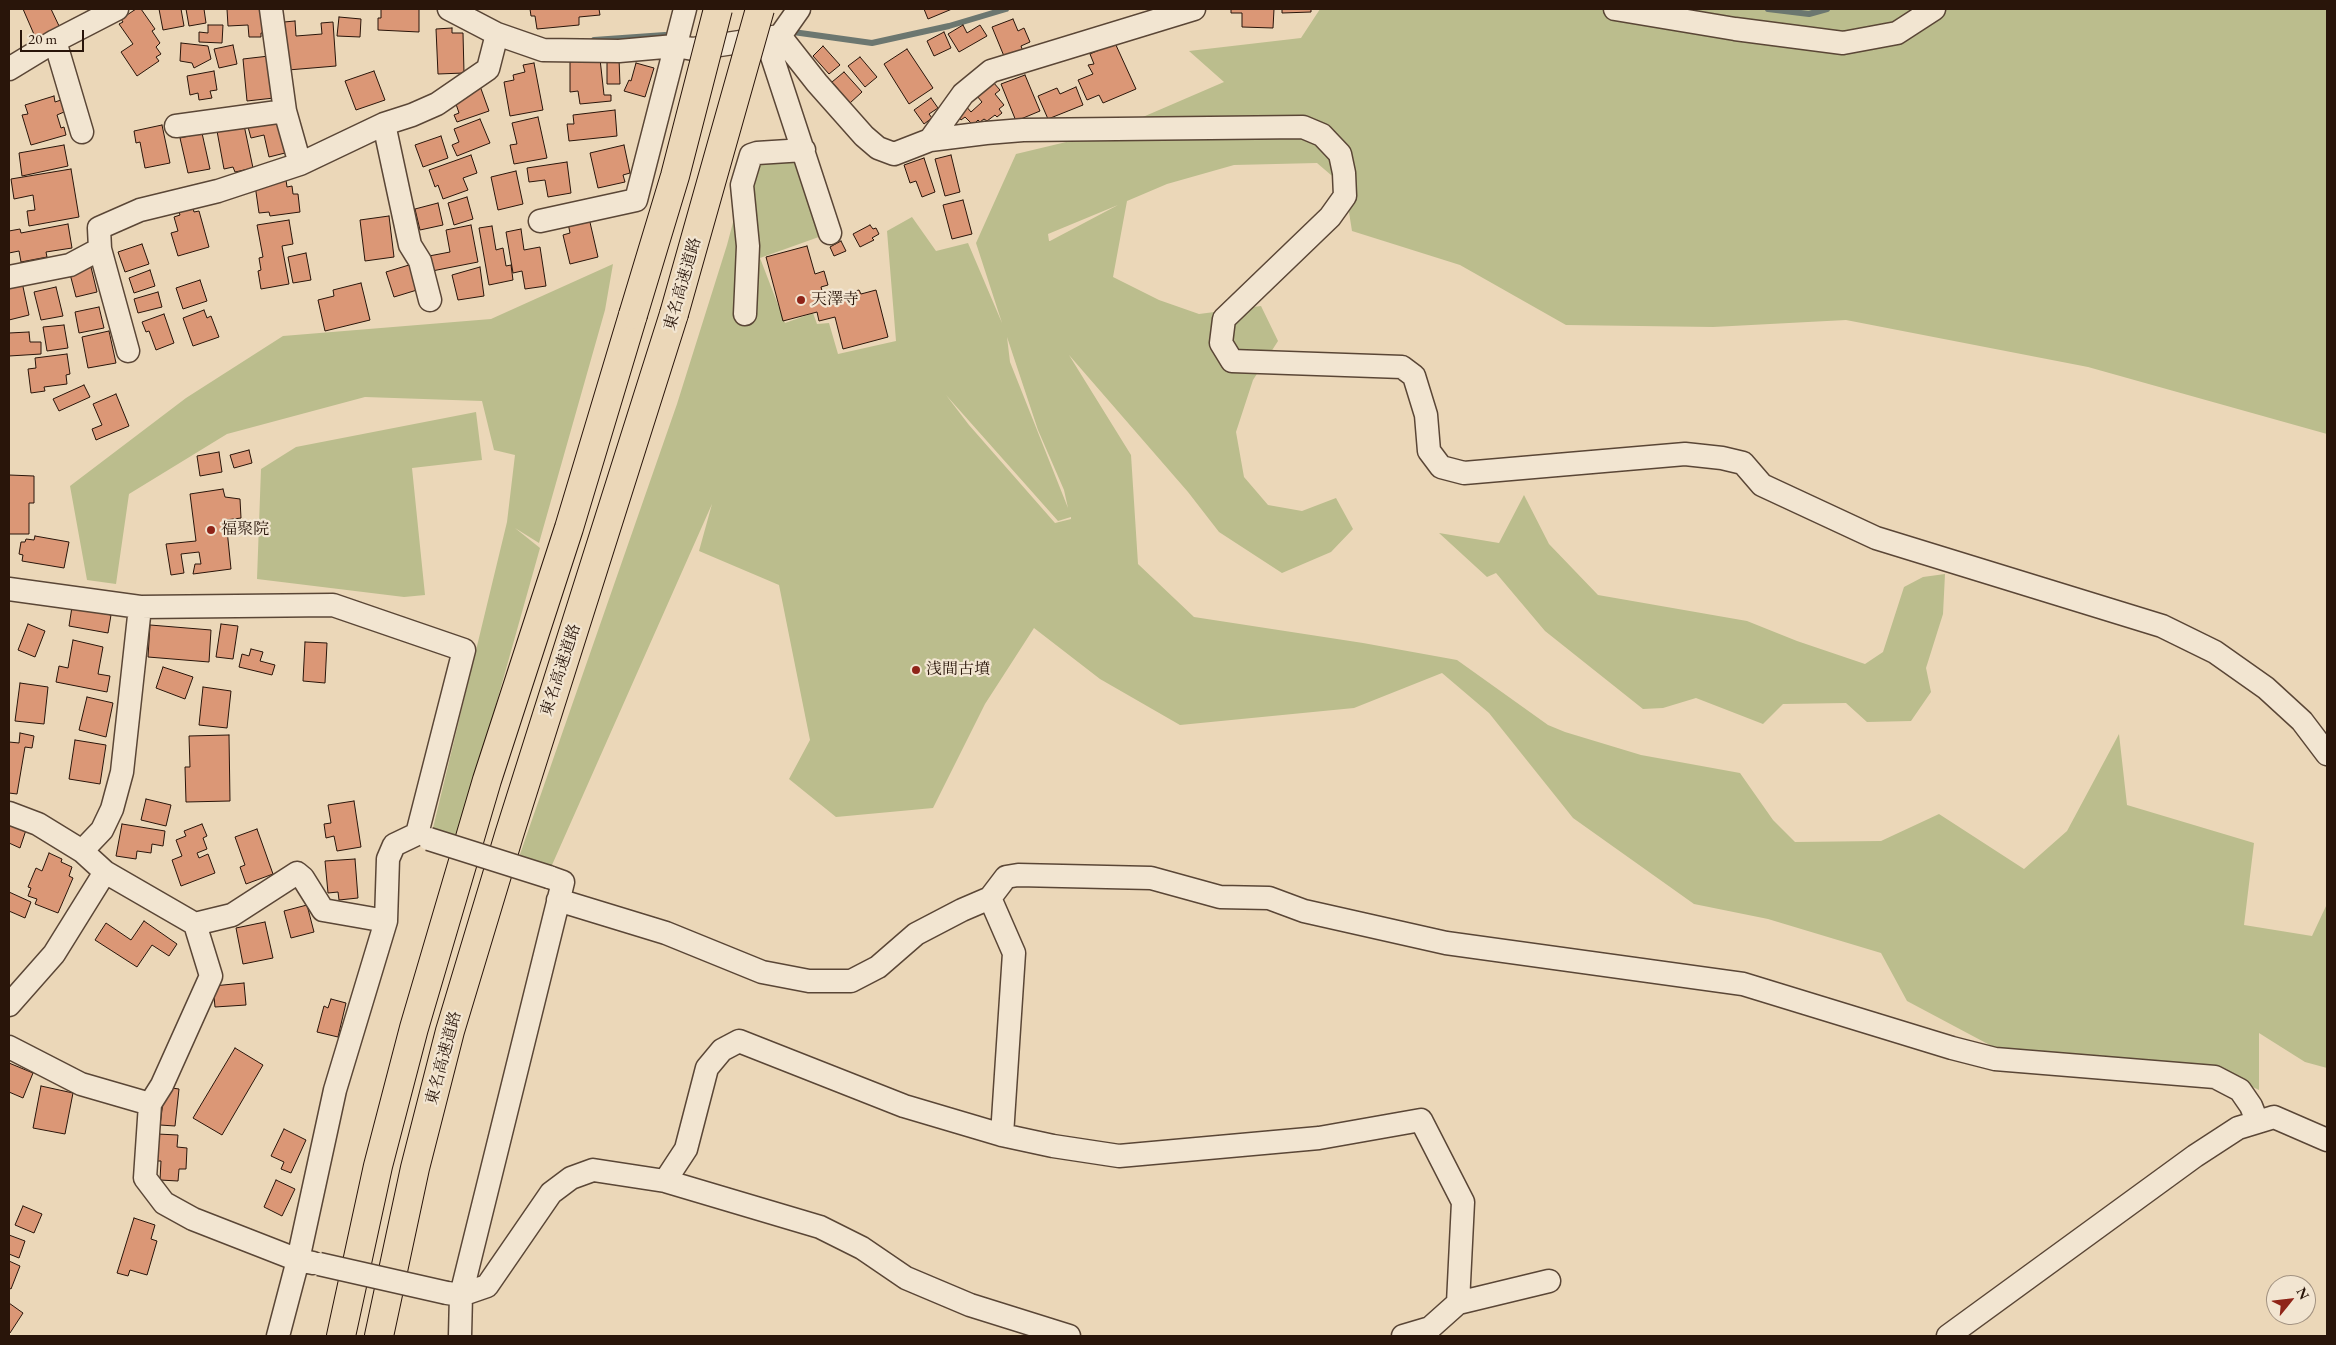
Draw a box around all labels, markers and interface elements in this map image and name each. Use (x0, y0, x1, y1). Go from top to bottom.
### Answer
scale bar (22, 20, 86, 52)
text: 20 m (28, 29, 57, 48)
street label: 東名高速道路 (661, 235, 705, 333)
place label: 天澤寺 (811, 290, 859, 310)
marker: 天澤寺 (795, 294, 807, 306)
place label: 福聚院 (221, 520, 269, 540)
marker: 福聚院 (205, 524, 217, 536)
street label: 東名高速道路 (537, 621, 585, 719)
place label: 浅間古墳 (926, 660, 990, 680)
marker: 浅間古墳 (910, 664, 922, 676)
street label: 東名高速道路 (422, 1009, 466, 1107)
north arrow (2266, 1275, 2316, 1325)
text: N (2293, 1284, 2314, 1303)

